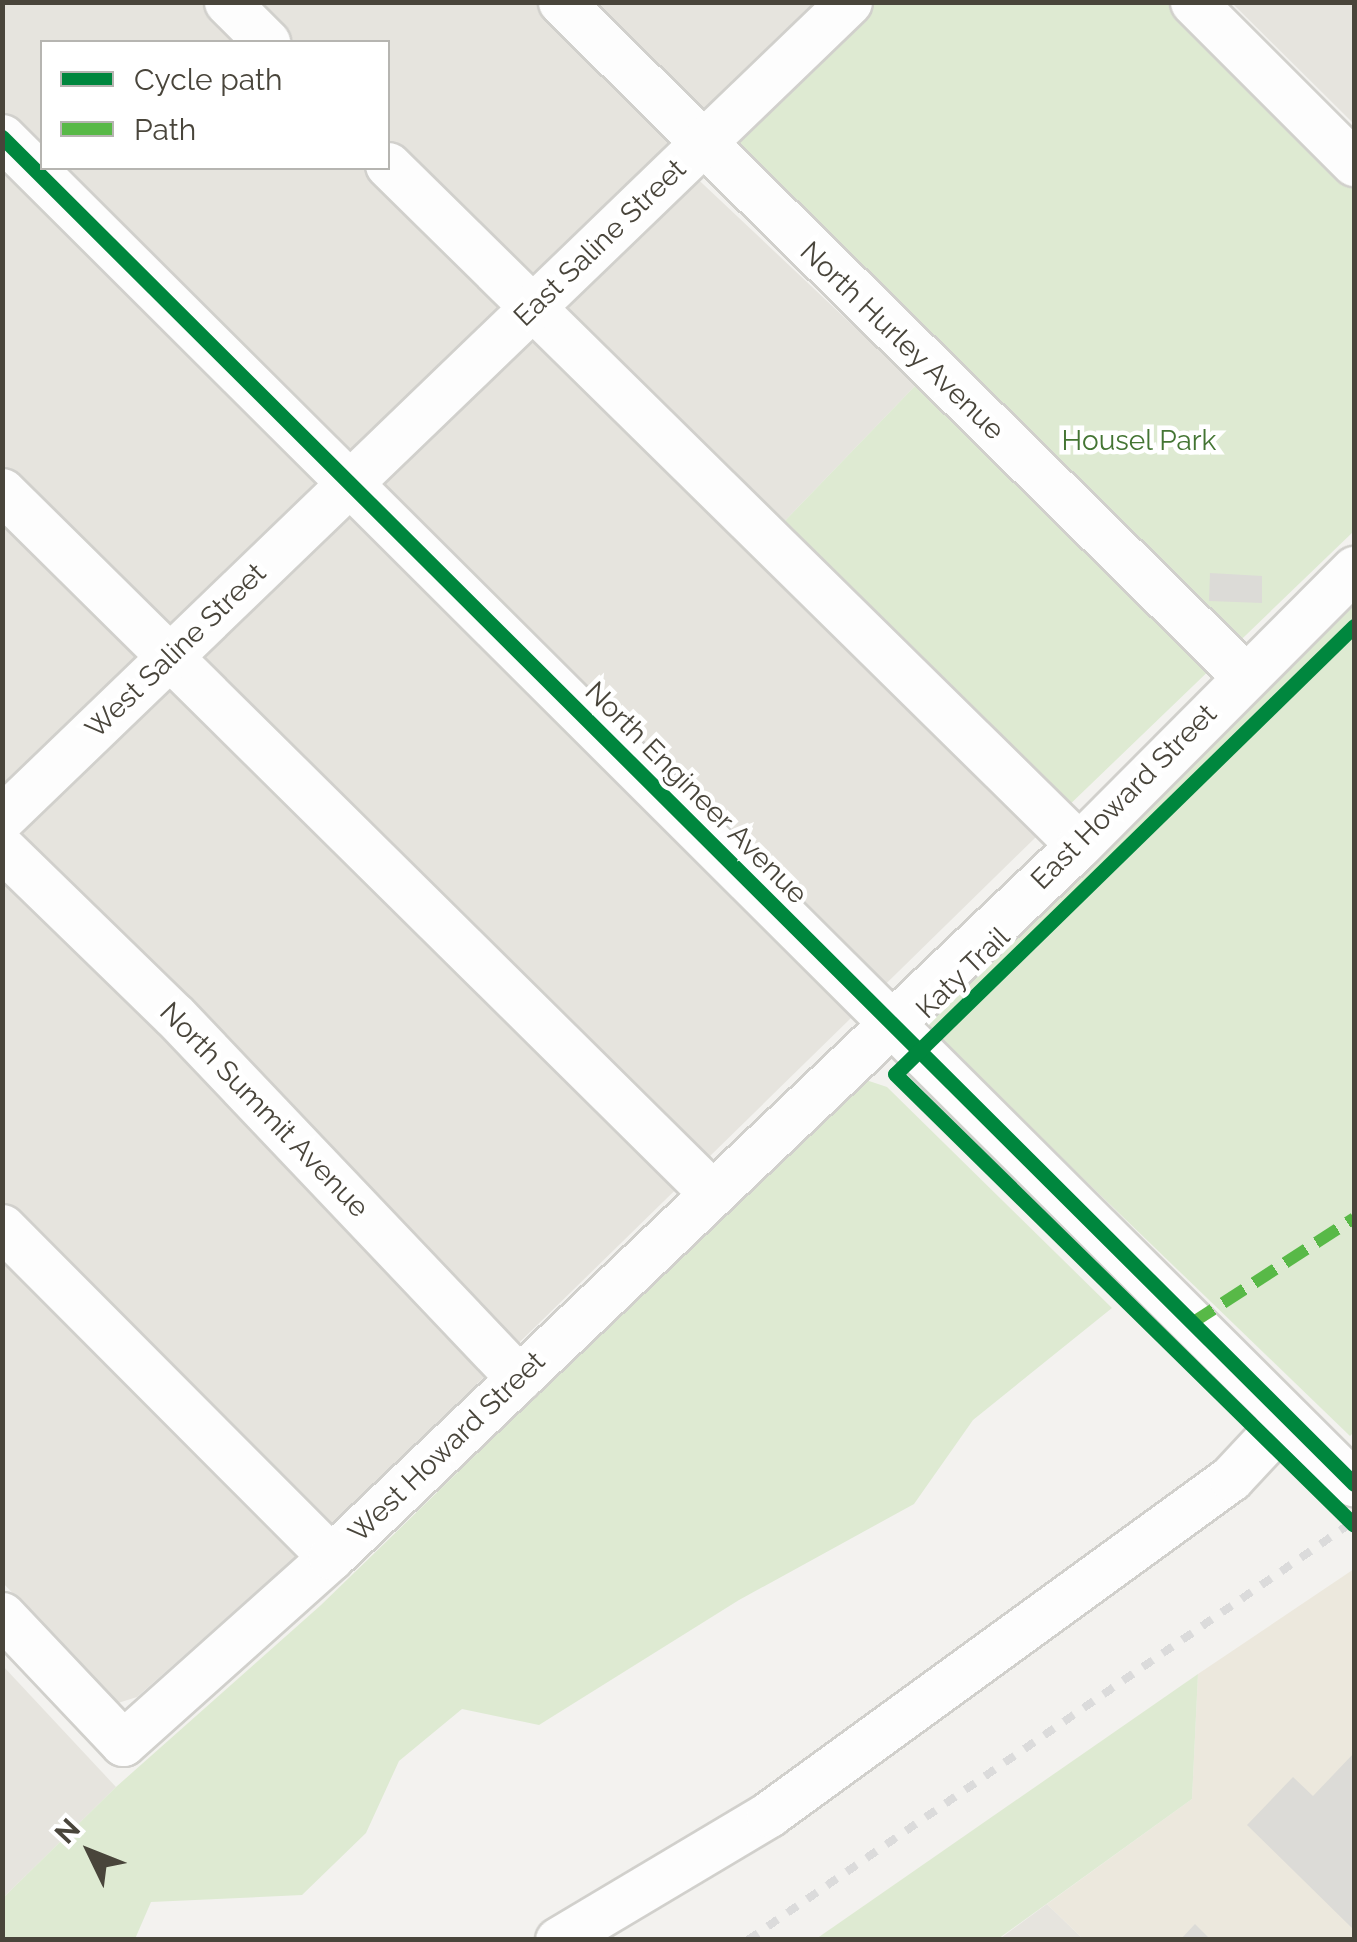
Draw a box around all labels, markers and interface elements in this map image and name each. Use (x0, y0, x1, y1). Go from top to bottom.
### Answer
legend (40, 40, 390, 170)
text: Cycle path (134, 62, 282, 97)
text: Path (134, 112, 196, 147)
street label: East Saline Street (507, 152, 693, 334)
street label: North Hurley Avenue (792, 234, 1012, 448)
park label: Housel Park (1061, 424, 1217, 458)
street label: West Saline Street (79, 556, 273, 746)
street label: North Engineer Avenue (577, 674, 815, 912)
street label: East Howard Street (1024, 697, 1224, 897)
street label: Katy Trail (909, 920, 1017, 1026)
street label: North Summit Avenue (152, 995, 376, 1225)
street label: West Howard Street (342, 1345, 552, 1549)
north arrow (40, 1802, 140, 1902)
text: N (48, 1812, 87, 1850)

